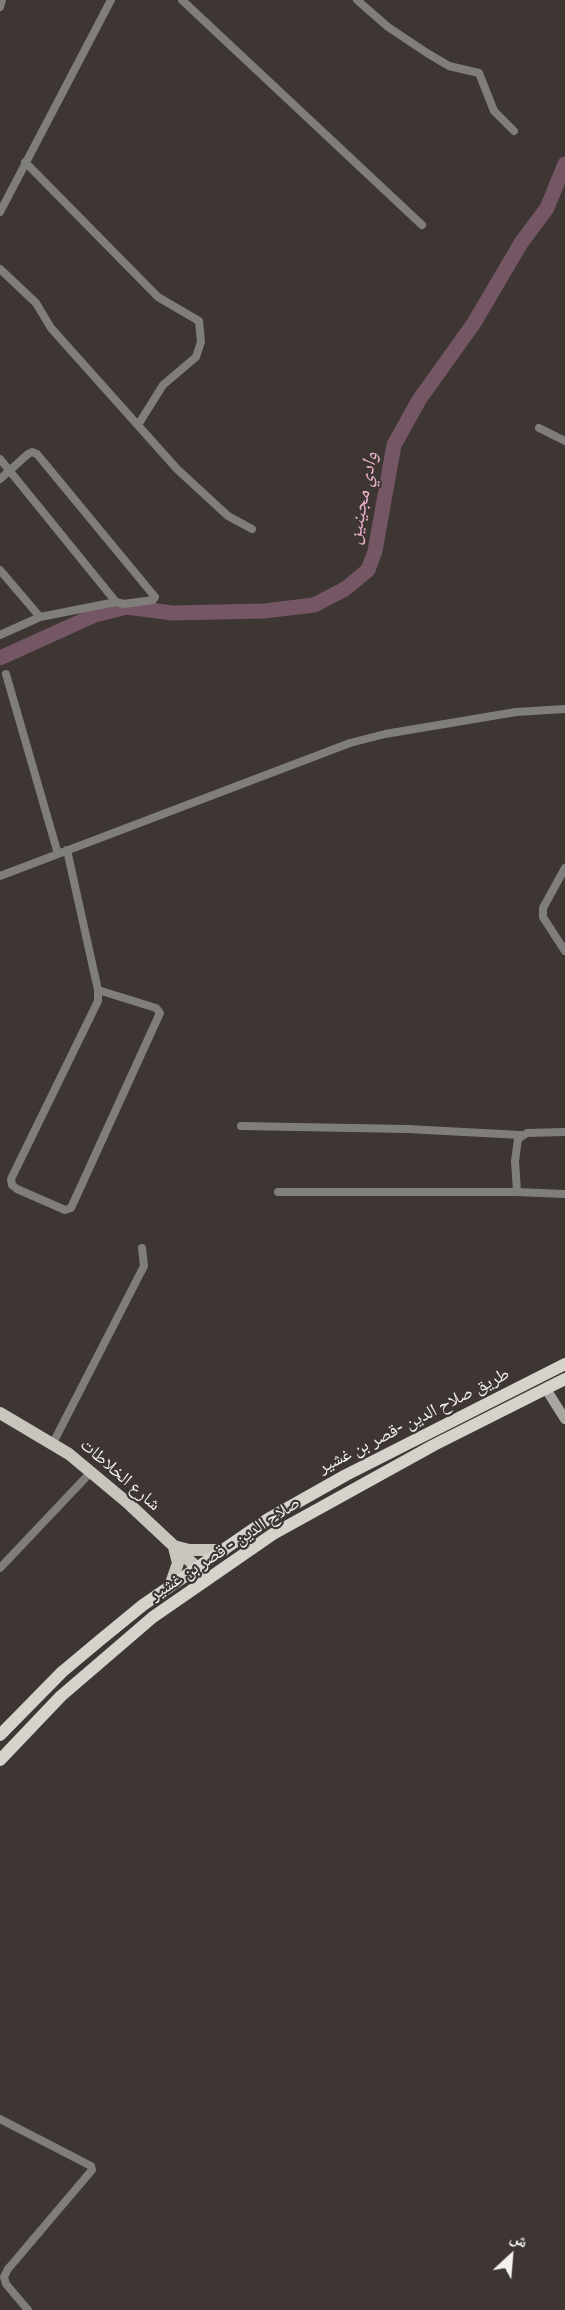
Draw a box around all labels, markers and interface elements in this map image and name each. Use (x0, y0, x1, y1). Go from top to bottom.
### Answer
water label: وادي مجينين (342, 450, 384, 546)
street label: طريق صلاح الدين -قصر بن غشير (315, 1363, 513, 1479)
street label: شارع الخلاطات (75, 1434, 165, 1516)
street label: صلاح الدين - قصر بن غشير (146, 1492, 304, 1606)
north arrow (481, 2226, 541, 2286)
text: ش (507, 2227, 531, 2253)

